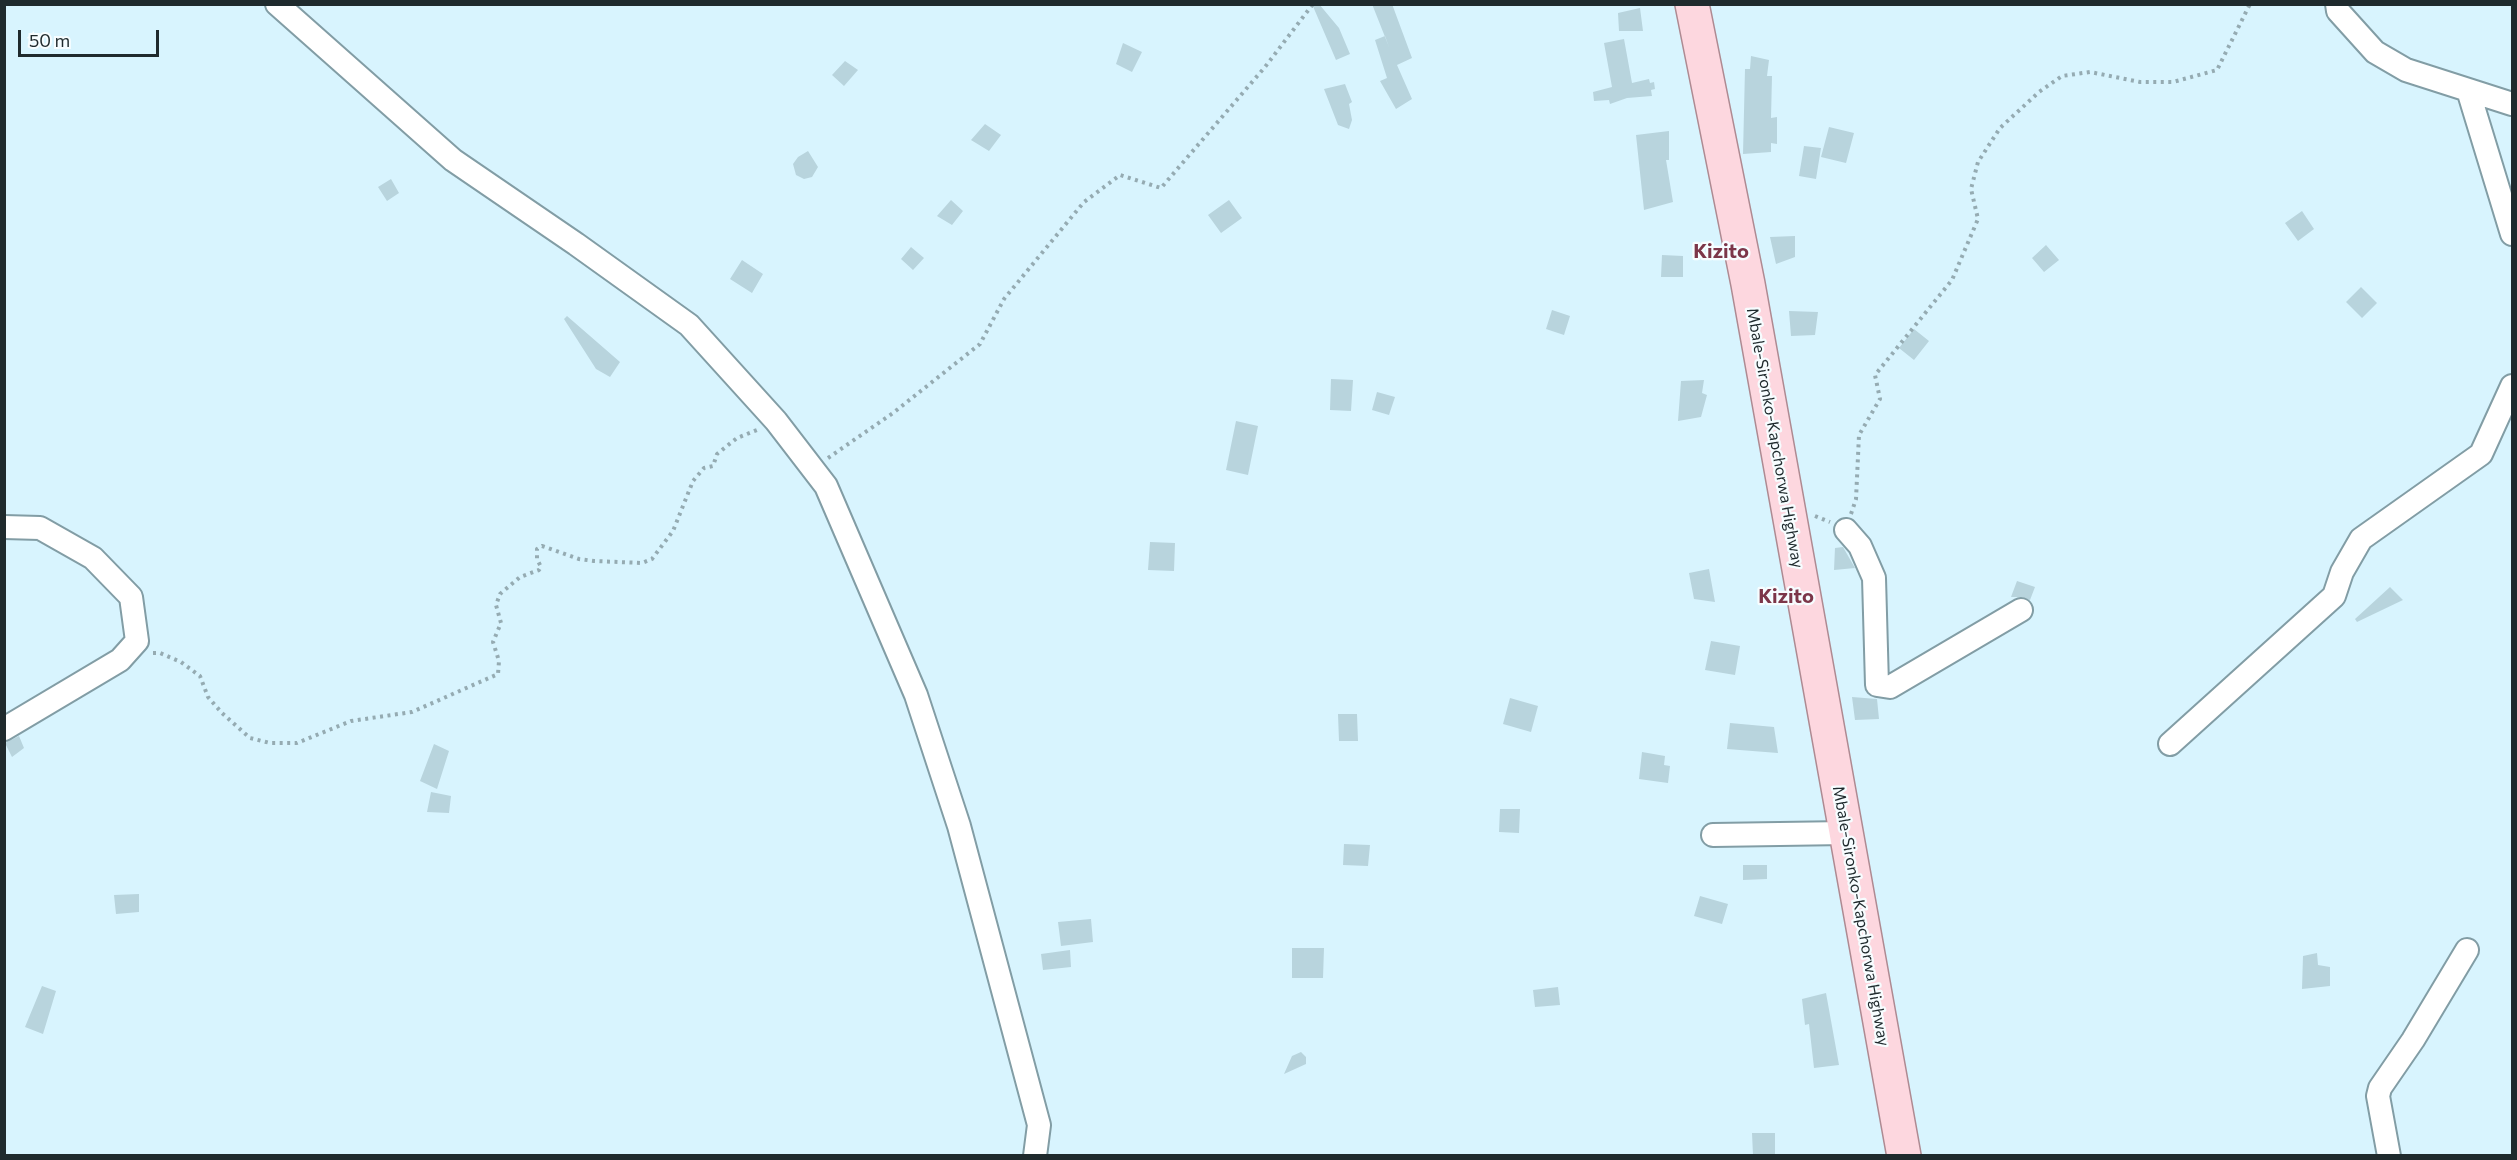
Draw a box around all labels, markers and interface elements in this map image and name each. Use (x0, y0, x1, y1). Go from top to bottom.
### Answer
scale bar (21, 18, 162, 56)
text: 50 m (29, 29, 70, 51)
district label: Kizito (1693, 239, 1749, 263)
street label: Mbale-Sironko-Kapchorwa Highway (1743, 306, 1807, 570)
district label: Kizito (1758, 584, 1814, 608)
street label: Mbale-Sironko-Kapchorwa Highway (1829, 784, 1893, 1048)

